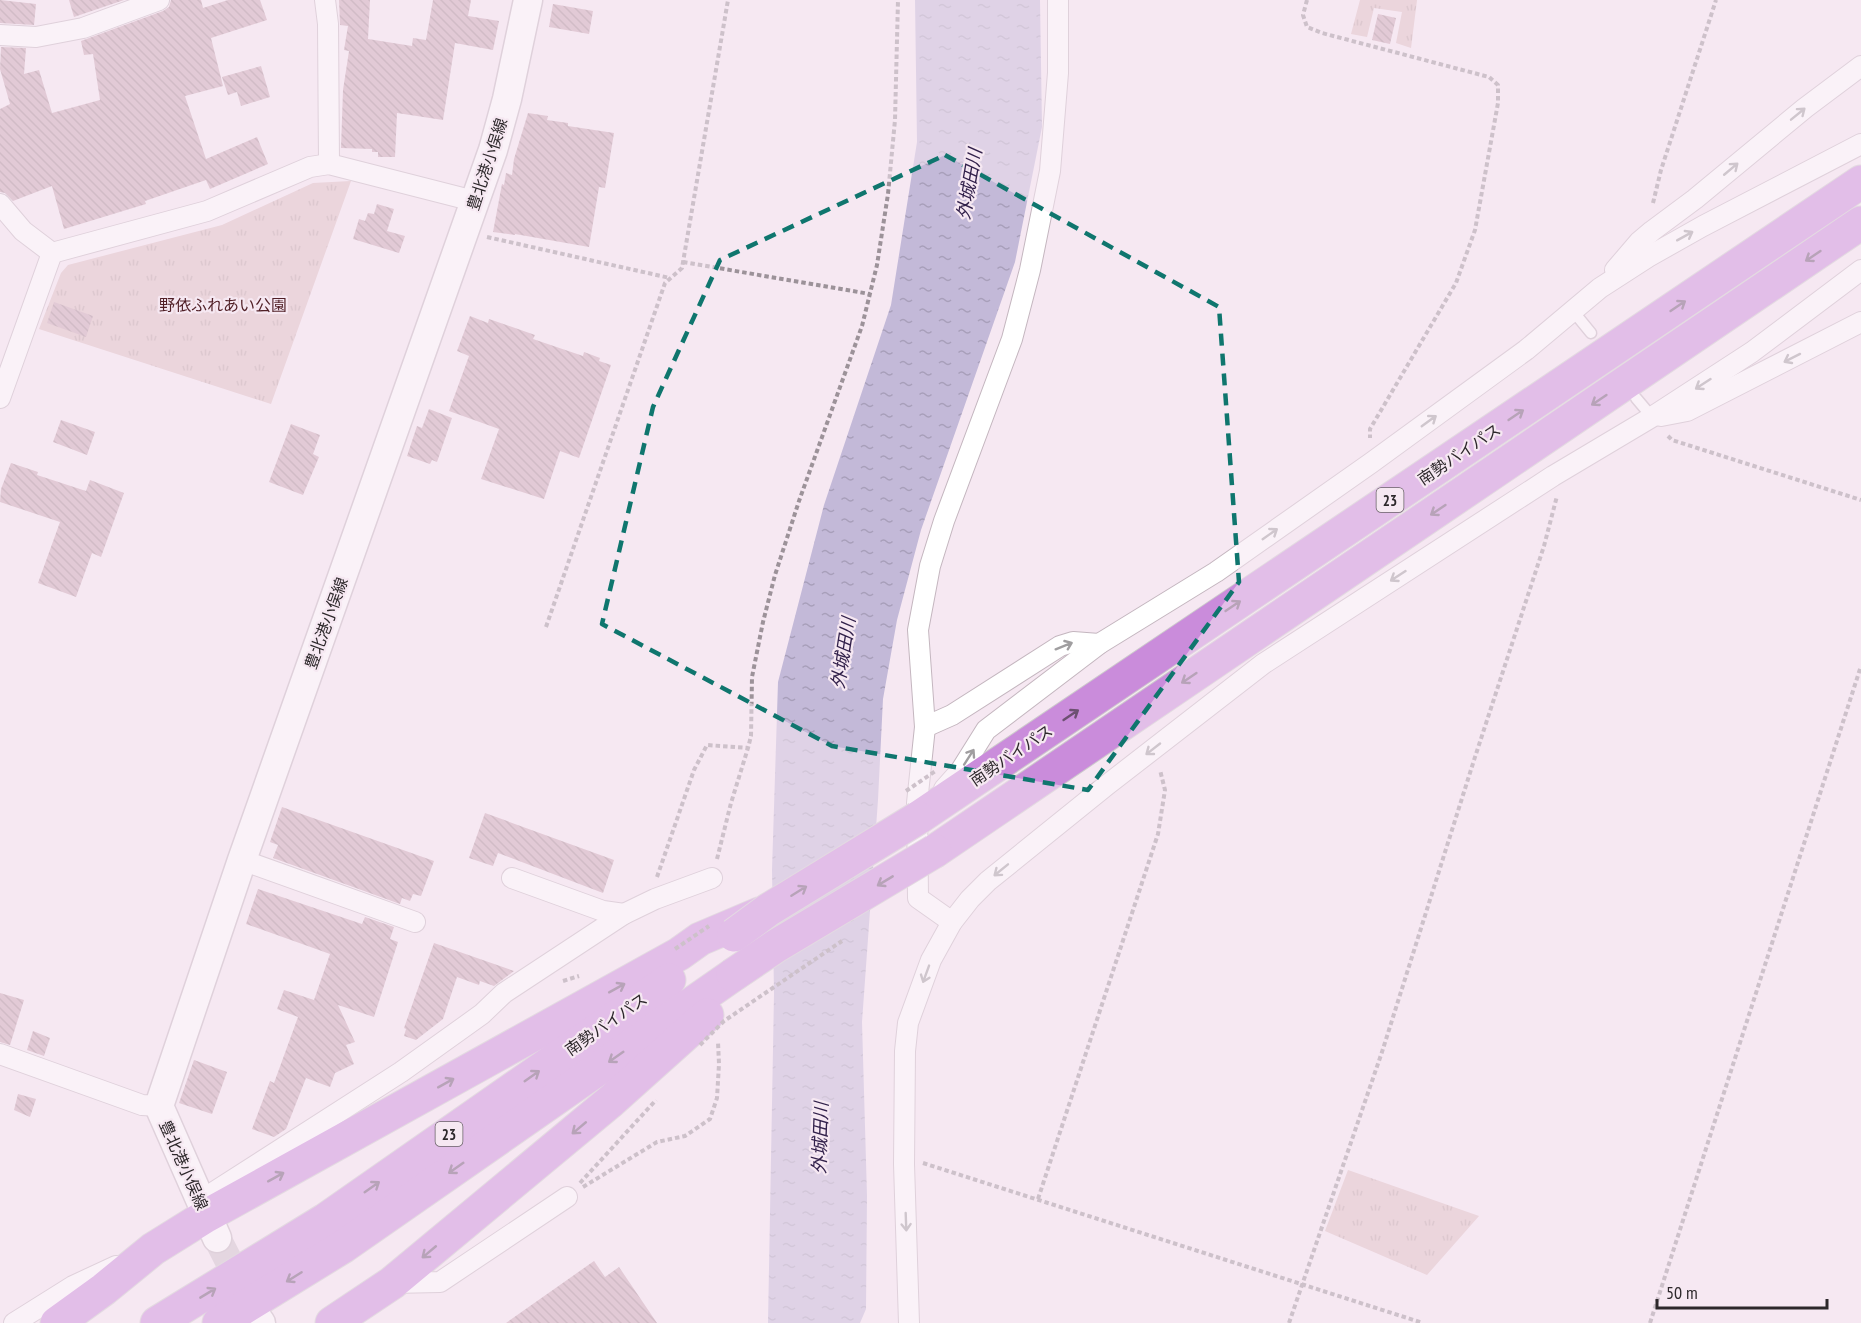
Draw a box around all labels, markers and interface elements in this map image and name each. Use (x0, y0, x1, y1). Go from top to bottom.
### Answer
one-way arrow (1790, 107, 1805, 121)
street label: 豊北港小俣線 (463, 115, 511, 213)
water label: 外城田川 (951, 145, 987, 221)
one-way arrow (1723, 162, 1738, 176)
one-way arrow (1677, 229, 1694, 241)
one-way arrow (1805, 250, 1821, 262)
park label: 野依ふれあい公園 (159, 295, 287, 315)
one-way arrow (1669, 300, 1686, 312)
one-way arrow (1784, 353, 1802, 364)
one-way arrow (1695, 379, 1712, 391)
one-way arrow (1591, 395, 1608, 407)
one-way arrow (1508, 409, 1524, 421)
one-way arrow (1421, 414, 1437, 427)
street label: 南勢バイパス (1414, 419, 1504, 489)
road number: 23 (1376, 488, 1404, 512)
one-way arrow (1430, 504, 1446, 516)
one-way arrow (1262, 528, 1278, 540)
one-way arrow (1390, 570, 1407, 582)
street label: 豊北港小俣線 (300, 574, 352, 672)
one-way arrow (1224, 600, 1240, 612)
water label: 外城田川 (826, 614, 860, 690)
one-way arrow (1055, 639, 1073, 650)
one-way arrow (1182, 672, 1198, 684)
one-way arrow (1062, 709, 1079, 721)
street label: 南勢バイパス (966, 720, 1056, 790)
one-way arrow (1146, 742, 1162, 755)
one-way arrow (963, 749, 975, 766)
one-way arrow (993, 864, 1009, 877)
one-way arrow (877, 875, 894, 887)
one-way arrow (791, 884, 808, 897)
one-way arrow (919, 964, 930, 983)
one-way arrow (607, 982, 625, 993)
street label: 南勢バイパス (561, 988, 651, 1060)
one-way arrow (608, 1051, 625, 1063)
one-way arrow (523, 1070, 539, 1082)
one-way arrow (437, 1076, 454, 1088)
water label: 外城田川 (807, 1100, 833, 1174)
street label: 豊北港小俣線 (155, 1117, 213, 1213)
one-way arrow (572, 1121, 587, 1135)
road number: 23 (436, 1122, 462, 1146)
one-way arrow (448, 1162, 464, 1174)
one-way arrow (266, 1171, 284, 1182)
one-way arrow (363, 1181, 379, 1193)
one-way arrow (900, 1212, 911, 1232)
one-way arrow (421, 1246, 437, 1259)
one-way arrow (286, 1272, 303, 1284)
scale bar (1657, 1272, 1826, 1310)
text: 50 m (1666, 1281, 1698, 1304)
one-way arrow (199, 1287, 216, 1299)

